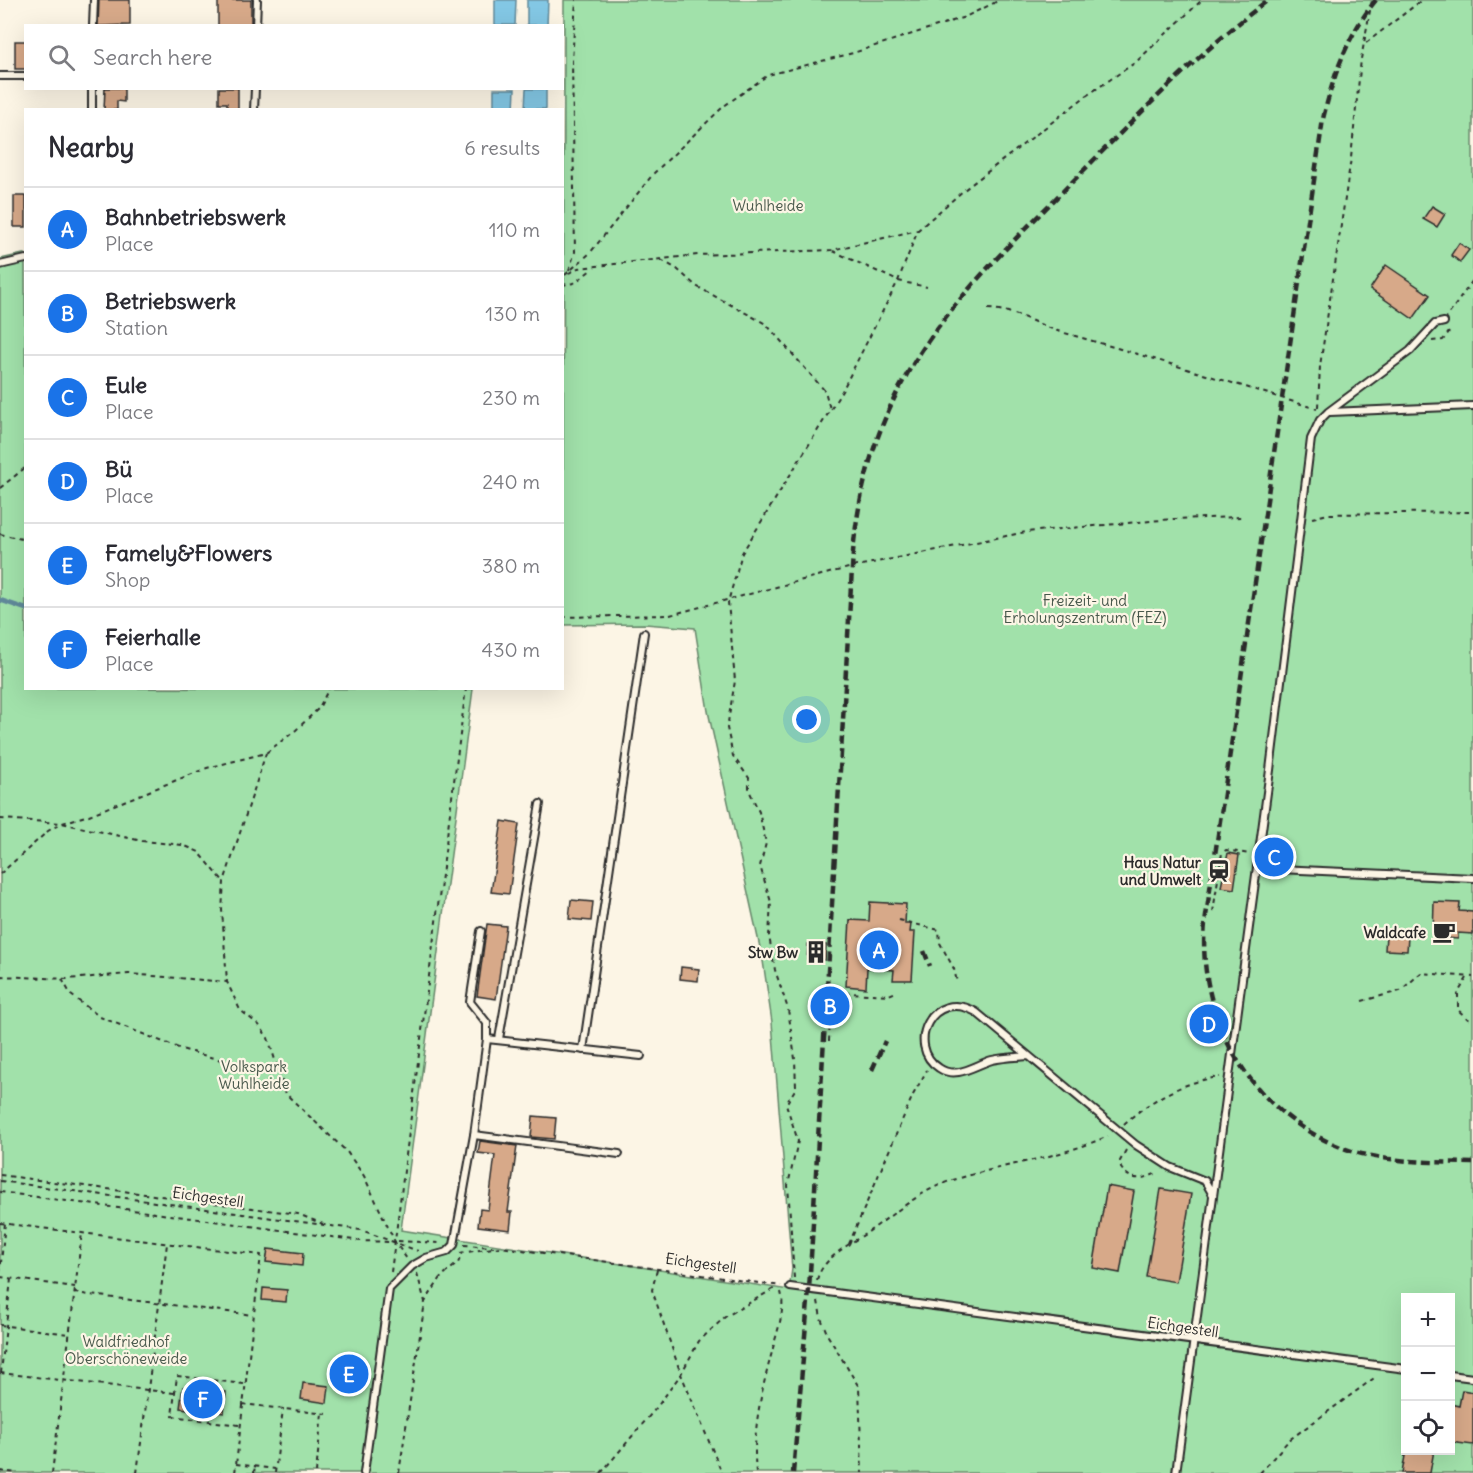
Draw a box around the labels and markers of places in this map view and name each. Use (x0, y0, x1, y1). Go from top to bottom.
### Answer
pin: C (1254, 834, 1294, 880)
place label: Haus Natur und Umwelt (1120, 853, 1202, 889)
station icon: Haus Natur und Umwelt (1206, 858, 1232, 884)
cafe icon: Waldcafe (1431, 919, 1457, 945)
place label: Waldcafe (1363, 923, 1426, 942)
pin: A (860, 928, 898, 972)
building icon: Stw Bw (803, 939, 829, 965)
place label: Stw Bw (748, 943, 798, 962)
pin: B (810, 984, 850, 1028)
pin: D (1190, 1002, 1228, 1046)
pin: E (330, 1352, 368, 1396)
pin: F (184, 1376, 222, 1422)

